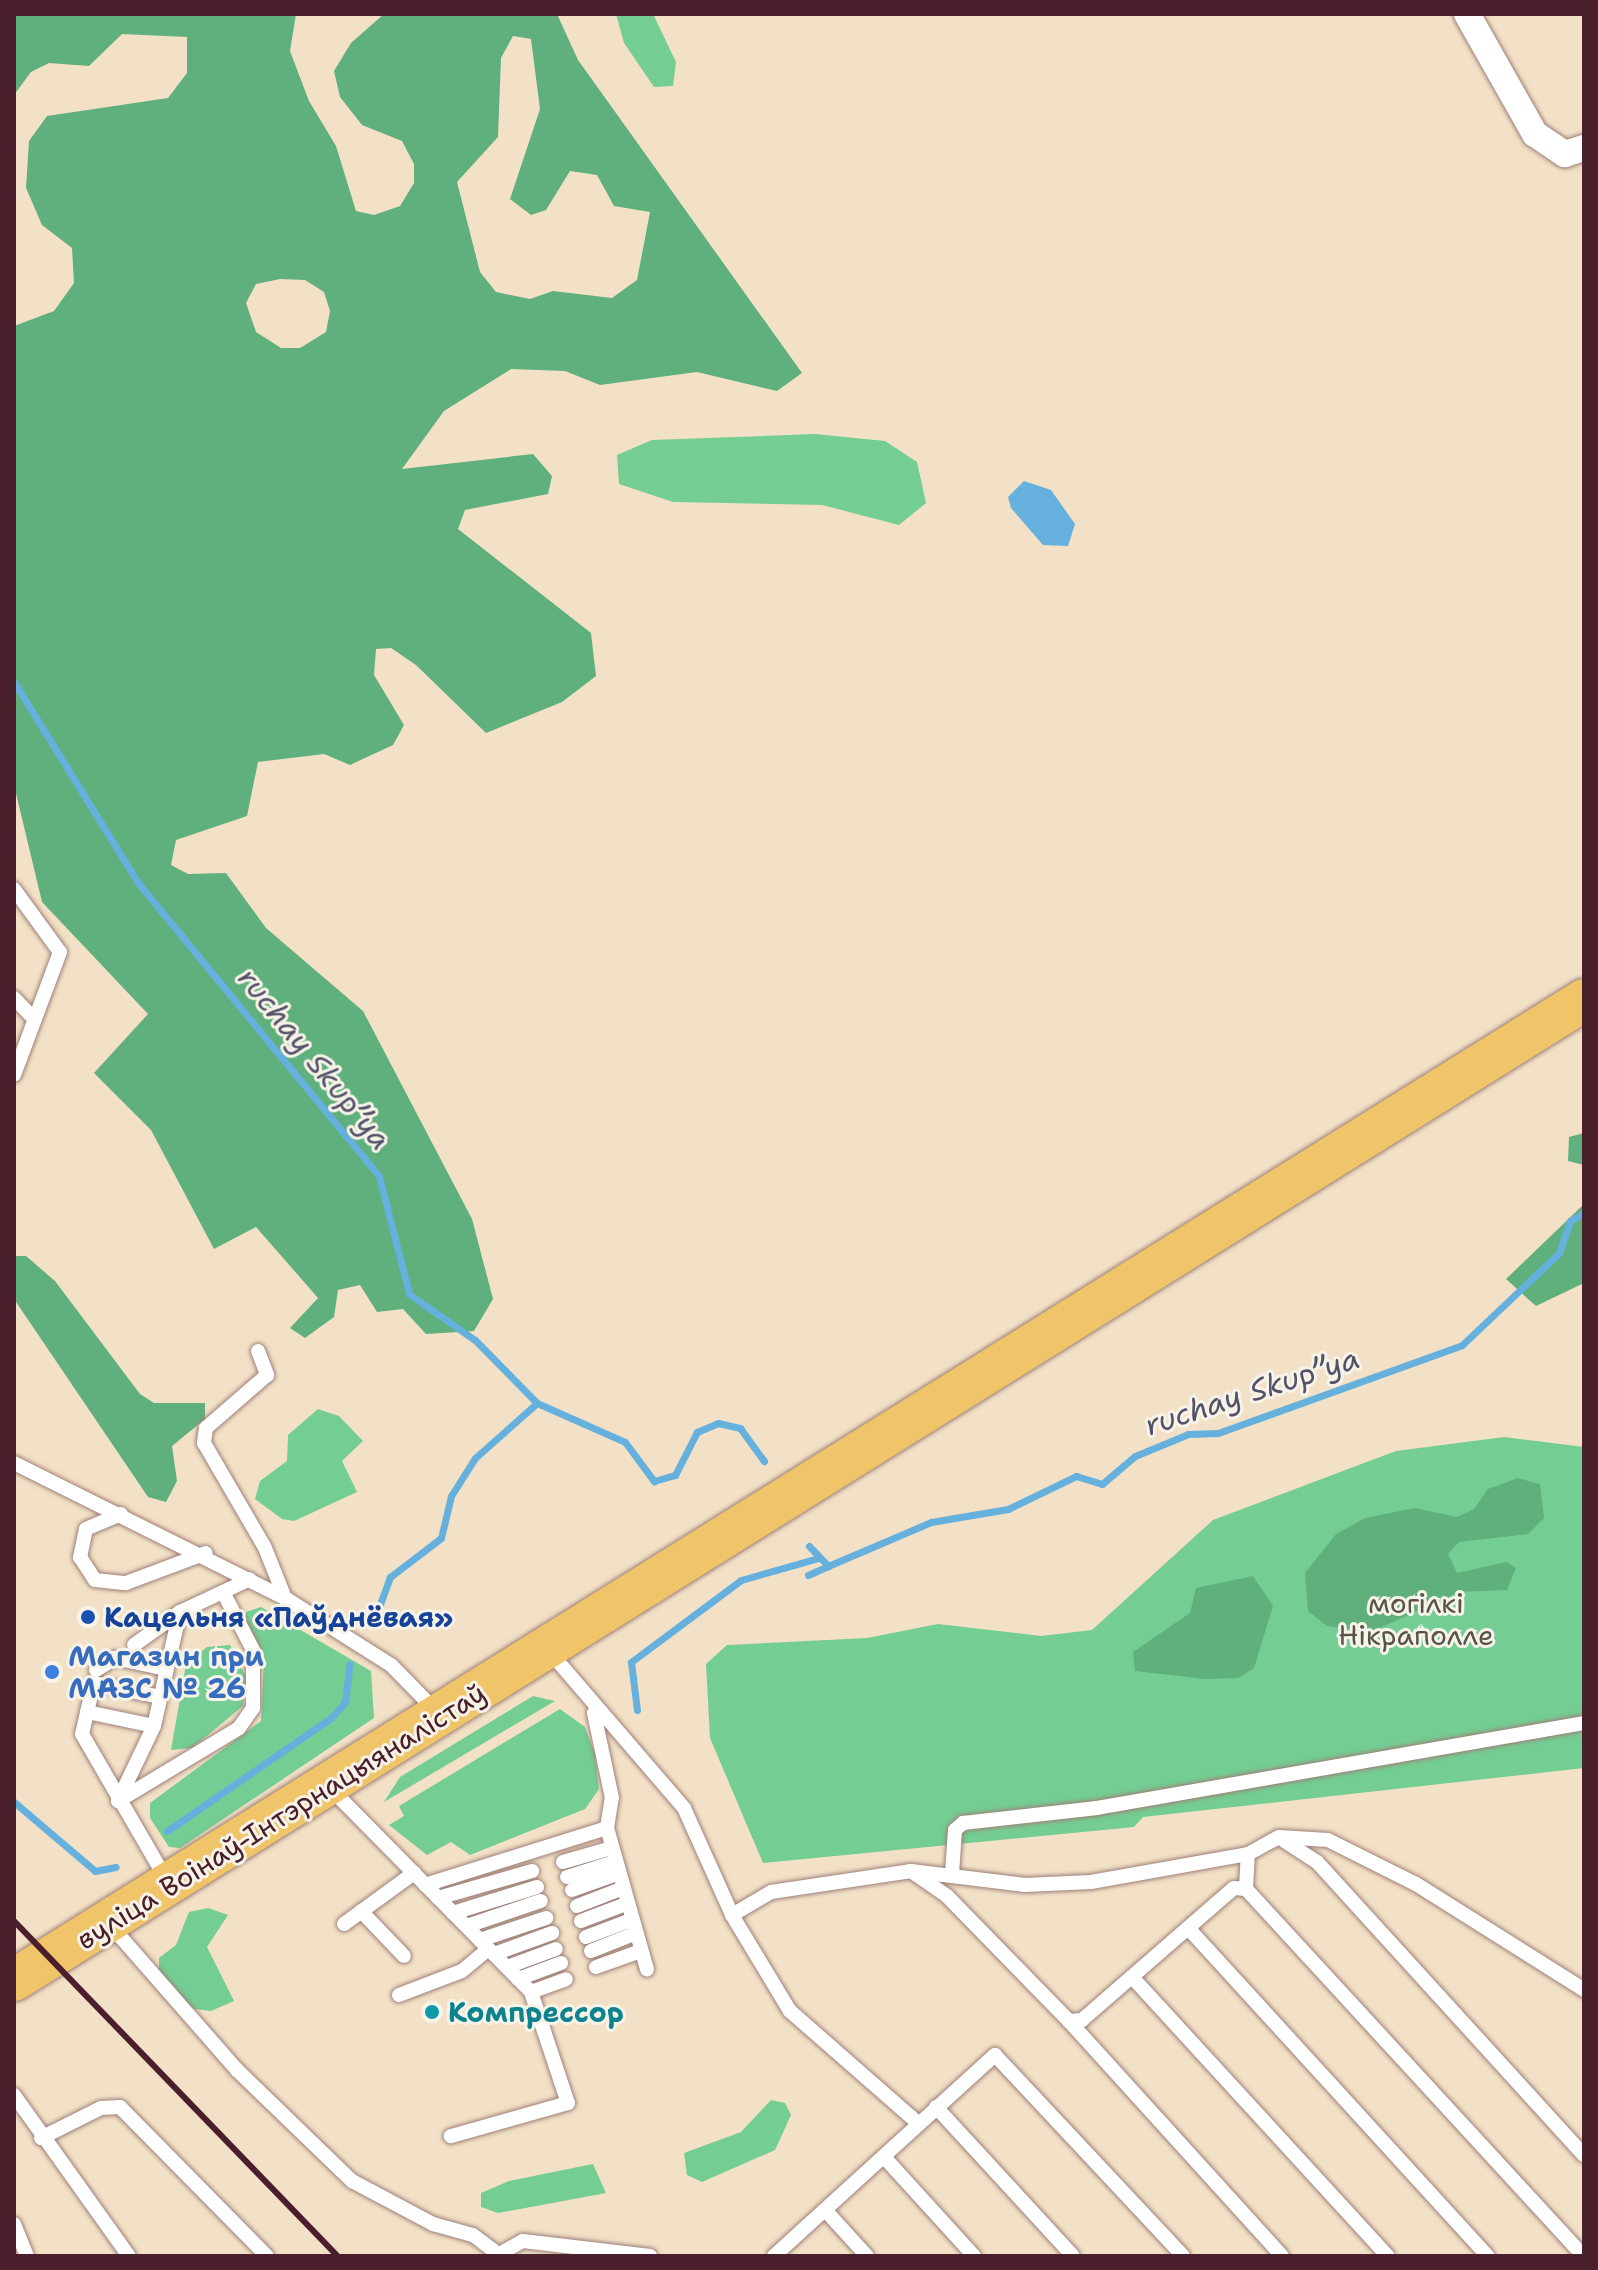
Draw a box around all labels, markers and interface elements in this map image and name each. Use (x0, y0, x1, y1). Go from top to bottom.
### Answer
water label: ruchay Skup’’ya (230, 961, 398, 1157)
water label: ruchay Skup’’ya (1140, 1340, 1364, 1444)
park label: могілкі Нікраполле (1338, 1586, 1494, 1652)
place label: Кацельня «Паўднёвая» (104, 1600, 453, 1634)
marker: Кацельня «Паўднёвая» (79, 1608, 97, 1626)
place label: Магазин при МАЗС № 26 (68, 1639, 264, 1705)
marker: Магазин при МАЗС № 26 (43, 1663, 61, 1681)
street label: вуліца Воінаў-Інтэрнацыяналістаў (70, 1676, 492, 1956)
place label: Компрессор (448, 1995, 624, 2029)
marker: Компрессор (423, 2003, 441, 2021)

